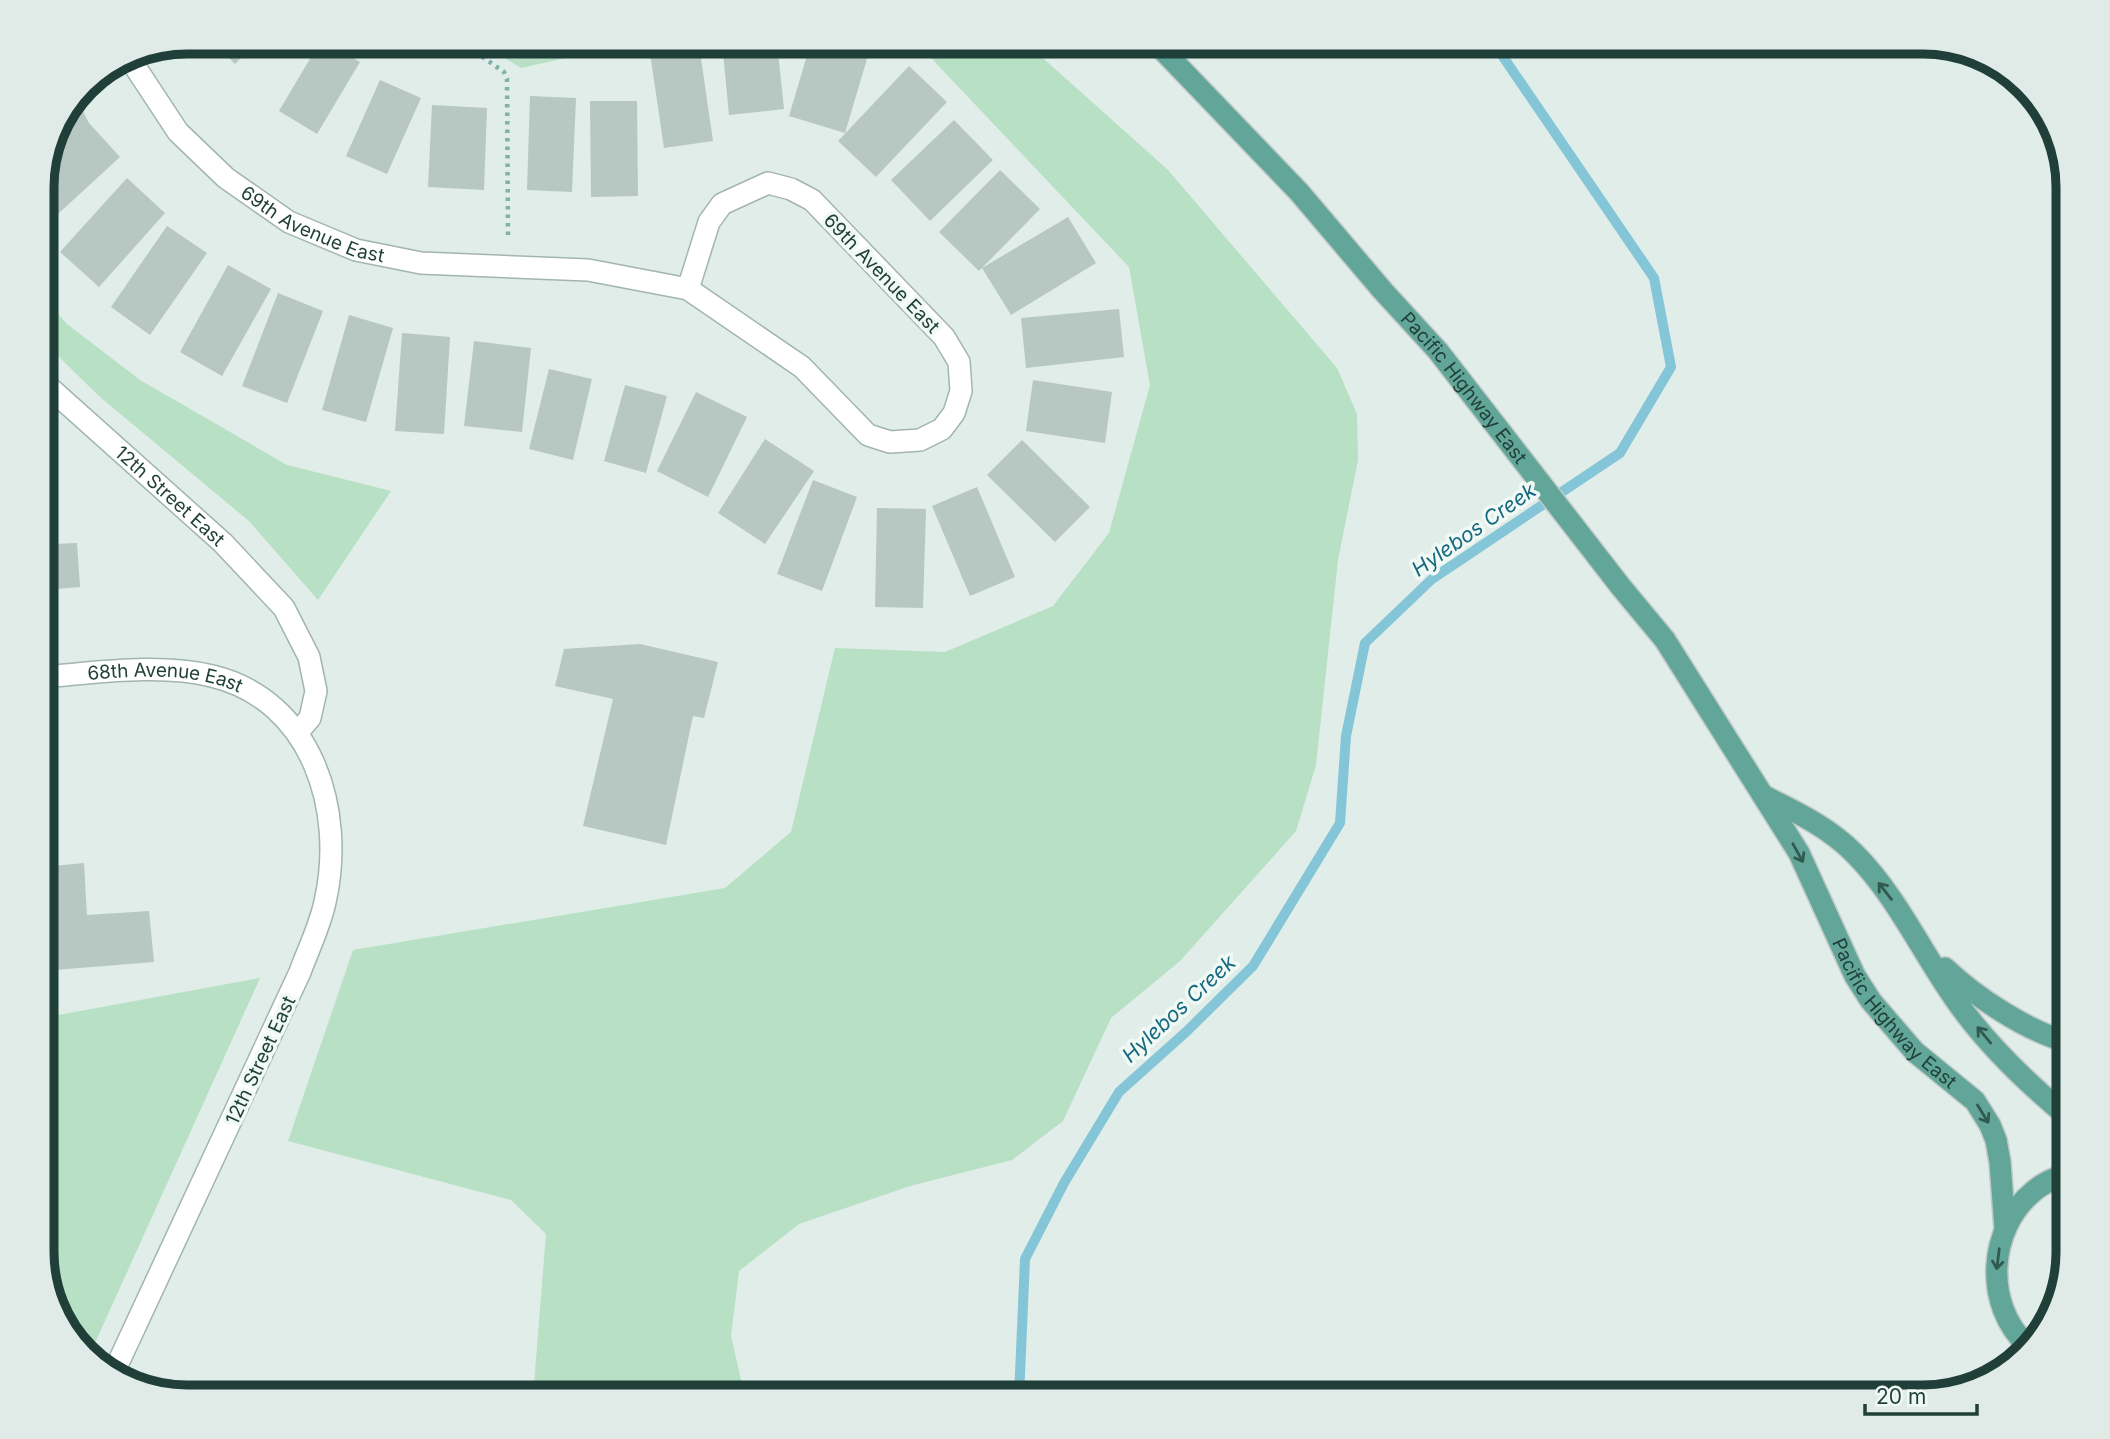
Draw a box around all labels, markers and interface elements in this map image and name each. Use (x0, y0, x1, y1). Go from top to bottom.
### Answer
street label: 69th Avenue East (236, 181, 386, 267)
street label: 69th Avenue East (819, 209, 944, 338)
street label: Pacific Highway East (1396, 307, 1532, 468)
street label: 12th Street East (110, 441, 229, 551)
water label: Hylebos Creek (1407, 477, 1541, 582)
street label: 68th Avenue East (86, 659, 246, 697)
one-way arrow (1792, 842, 1805, 863)
one-way arrow (1877, 883, 1892, 901)
street label: Pacific Highway East (1827, 935, 1961, 1093)
water label: Hylebos Creek (1117, 949, 1241, 1068)
street label: 12th Street East (221, 992, 300, 1128)
one-way arrow (1976, 1027, 1992, 1045)
one-way arrow (1977, 1103, 1991, 1123)
one-way arrow (1992, 1247, 2005, 1270)
scale bar (1865, 1372, 1977, 1416)
text: 20 m (1876, 1384, 1926, 1409)

